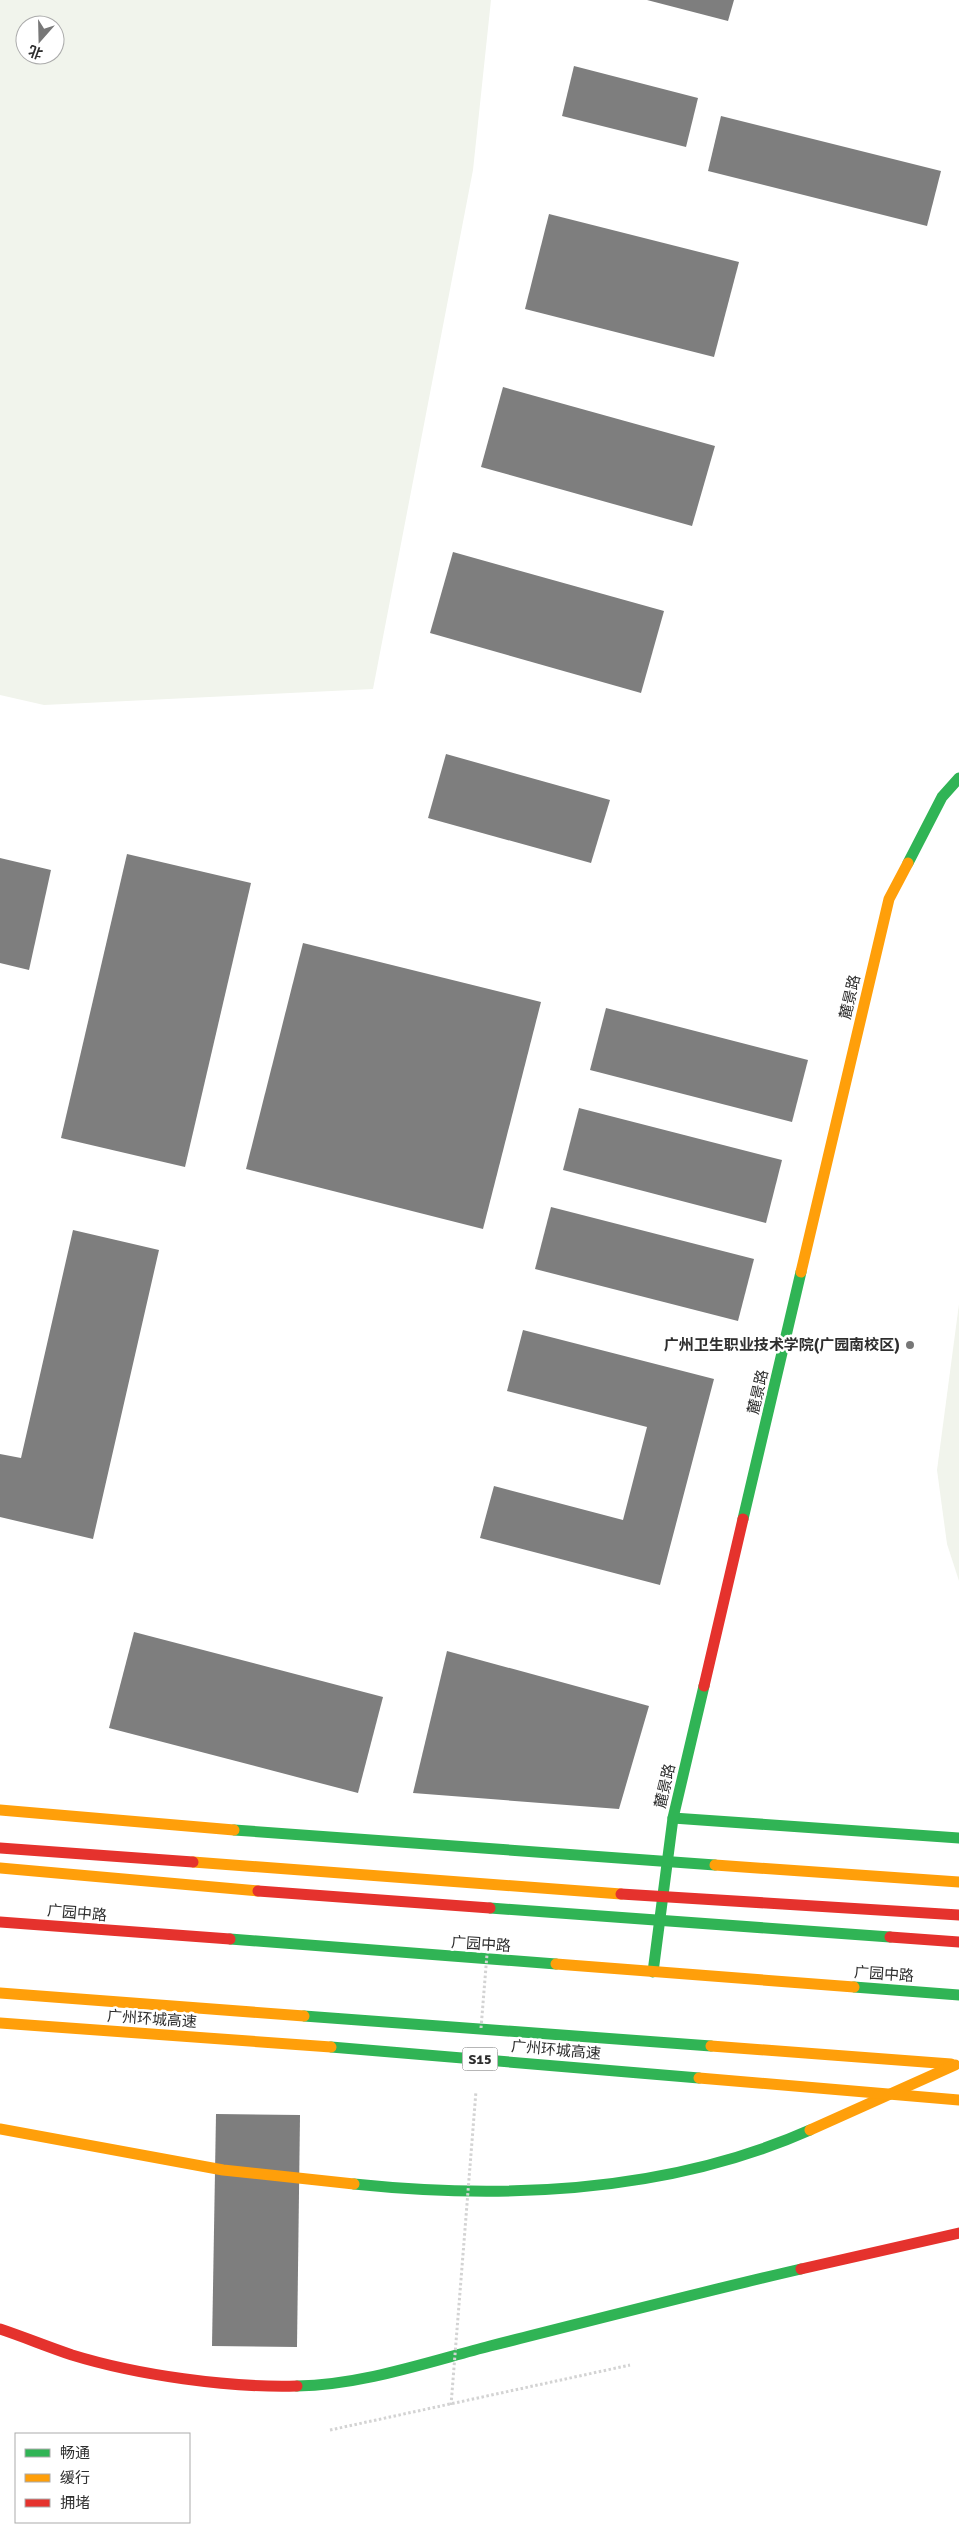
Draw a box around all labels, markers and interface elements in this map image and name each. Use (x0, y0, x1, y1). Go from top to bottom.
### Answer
north arrow (15, 15, 65, 65)
text: 北 (26, 41, 45, 62)
street label: 麓景路 (836, 973, 864, 1021)
place label: 广州卫生职业技术学院(广园南校区) (664, 1336, 900, 1354)
marker: 广州卫生职业技术学院(广园南校区) (904, 1339, 916, 1351)
street label: 麓景路 (744, 1368, 772, 1416)
street label: 麓景路 (651, 1762, 679, 1810)
street label: 广园中路 (46, 1901, 108, 1925)
street label: 广园中路 (450, 1933, 512, 1955)
street label: 广园中路 (853, 1963, 915, 1985)
street label: 广州环城高速 (106, 2007, 198, 2031)
street label: 广州环城高速 (510, 2037, 602, 2063)
road number: S15 (462, 2048, 498, 2070)
legend (15, 2433, 190, 2523)
text: 畅通 (60, 2444, 90, 2462)
text: 缓行 (60, 2469, 90, 2487)
text: 拥堵 (60, 2494, 90, 2512)

